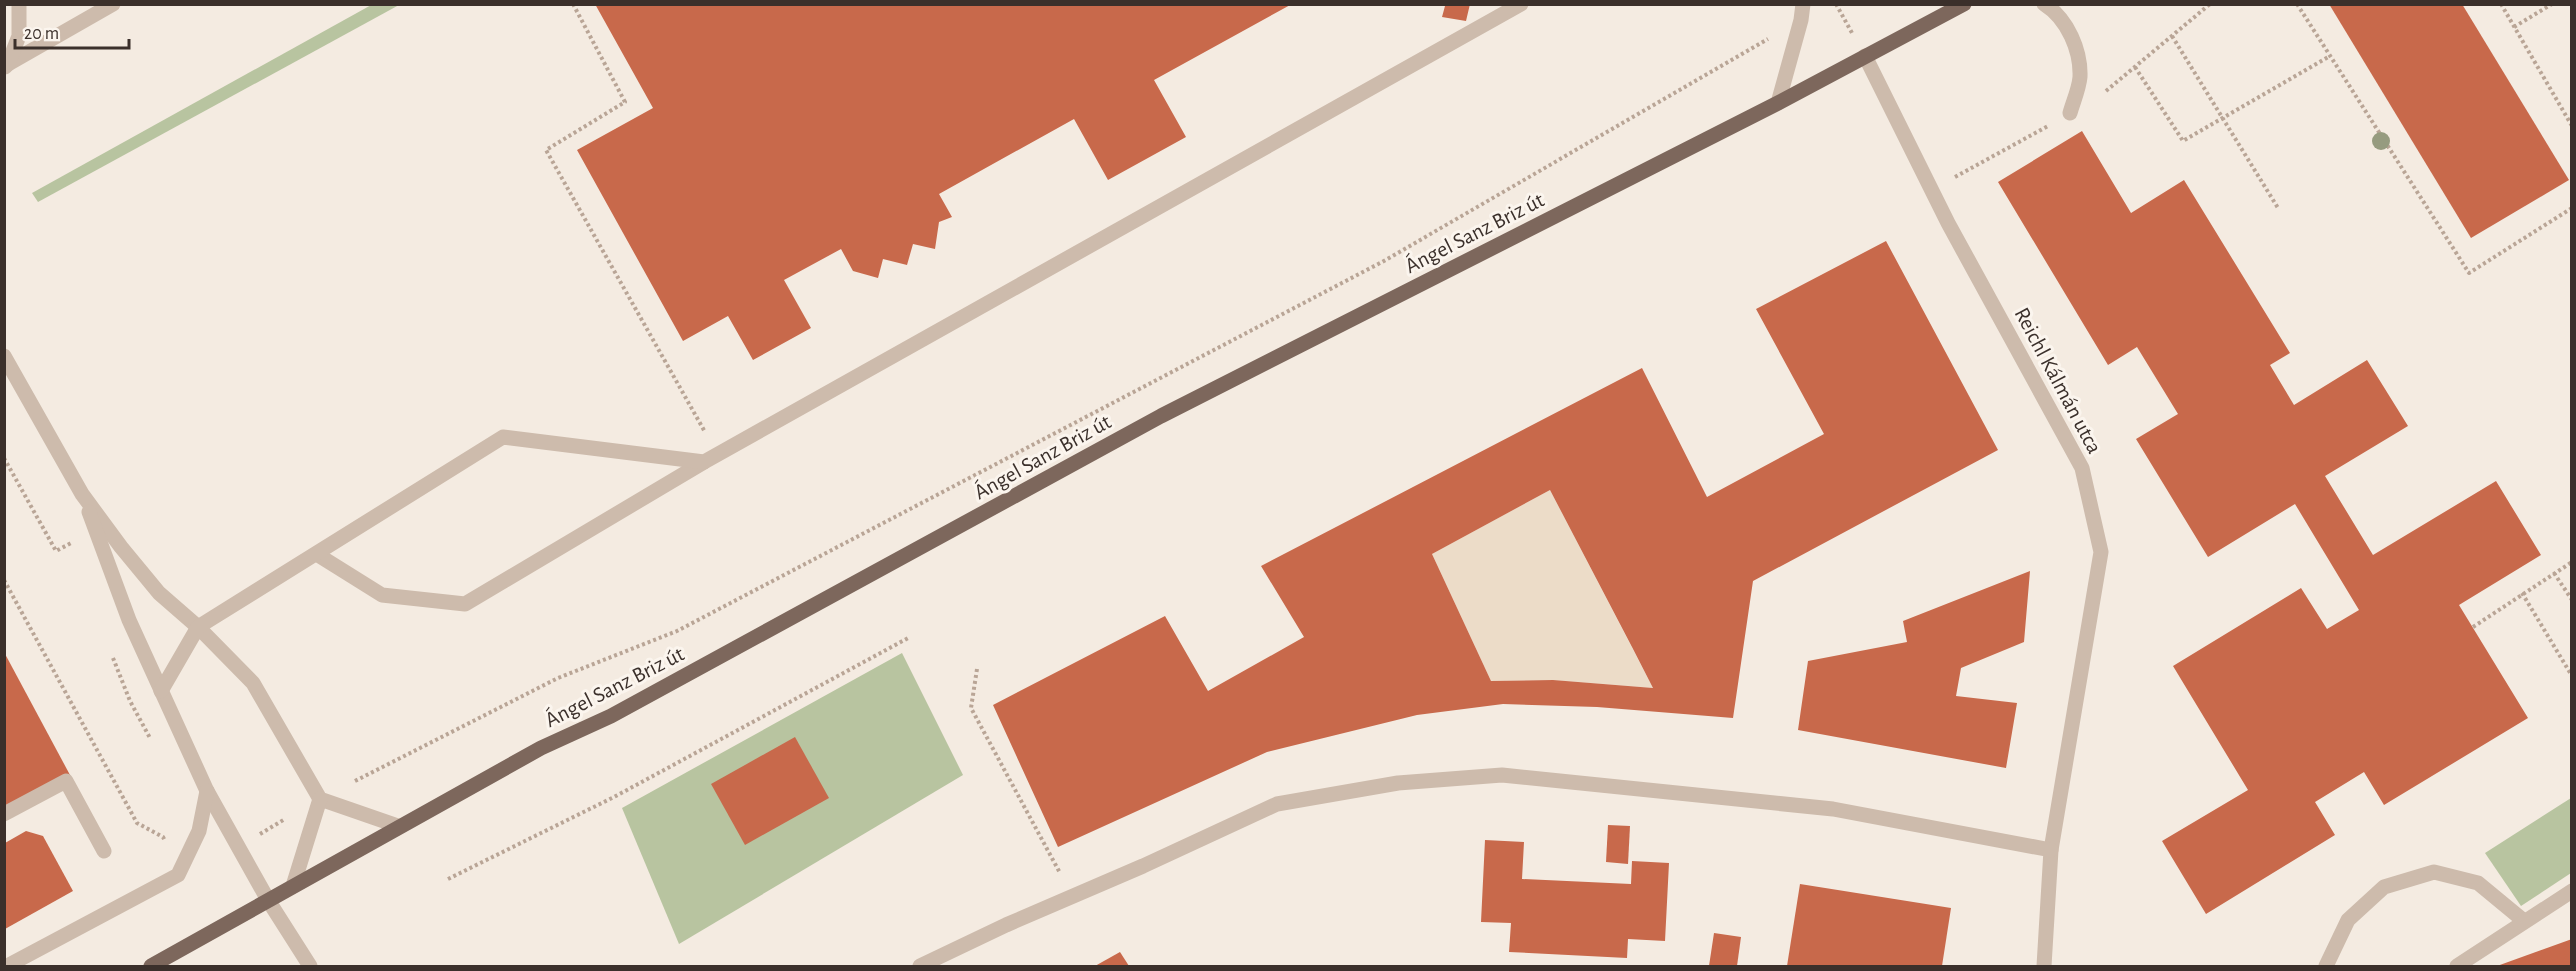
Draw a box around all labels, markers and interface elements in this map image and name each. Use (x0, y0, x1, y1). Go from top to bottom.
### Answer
scale bar (15, 12, 129, 50)
text: 20 m (24, 25, 59, 43)
street label: Ángel Sanz Briz út (1401, 188, 1547, 277)
street label: Reichl Kálmán utca (2010, 304, 2106, 457)
street label: Ángel Sanz Briz út (970, 409, 1115, 504)
street label: Ángel Sanz Briz út (541, 642, 687, 731)

